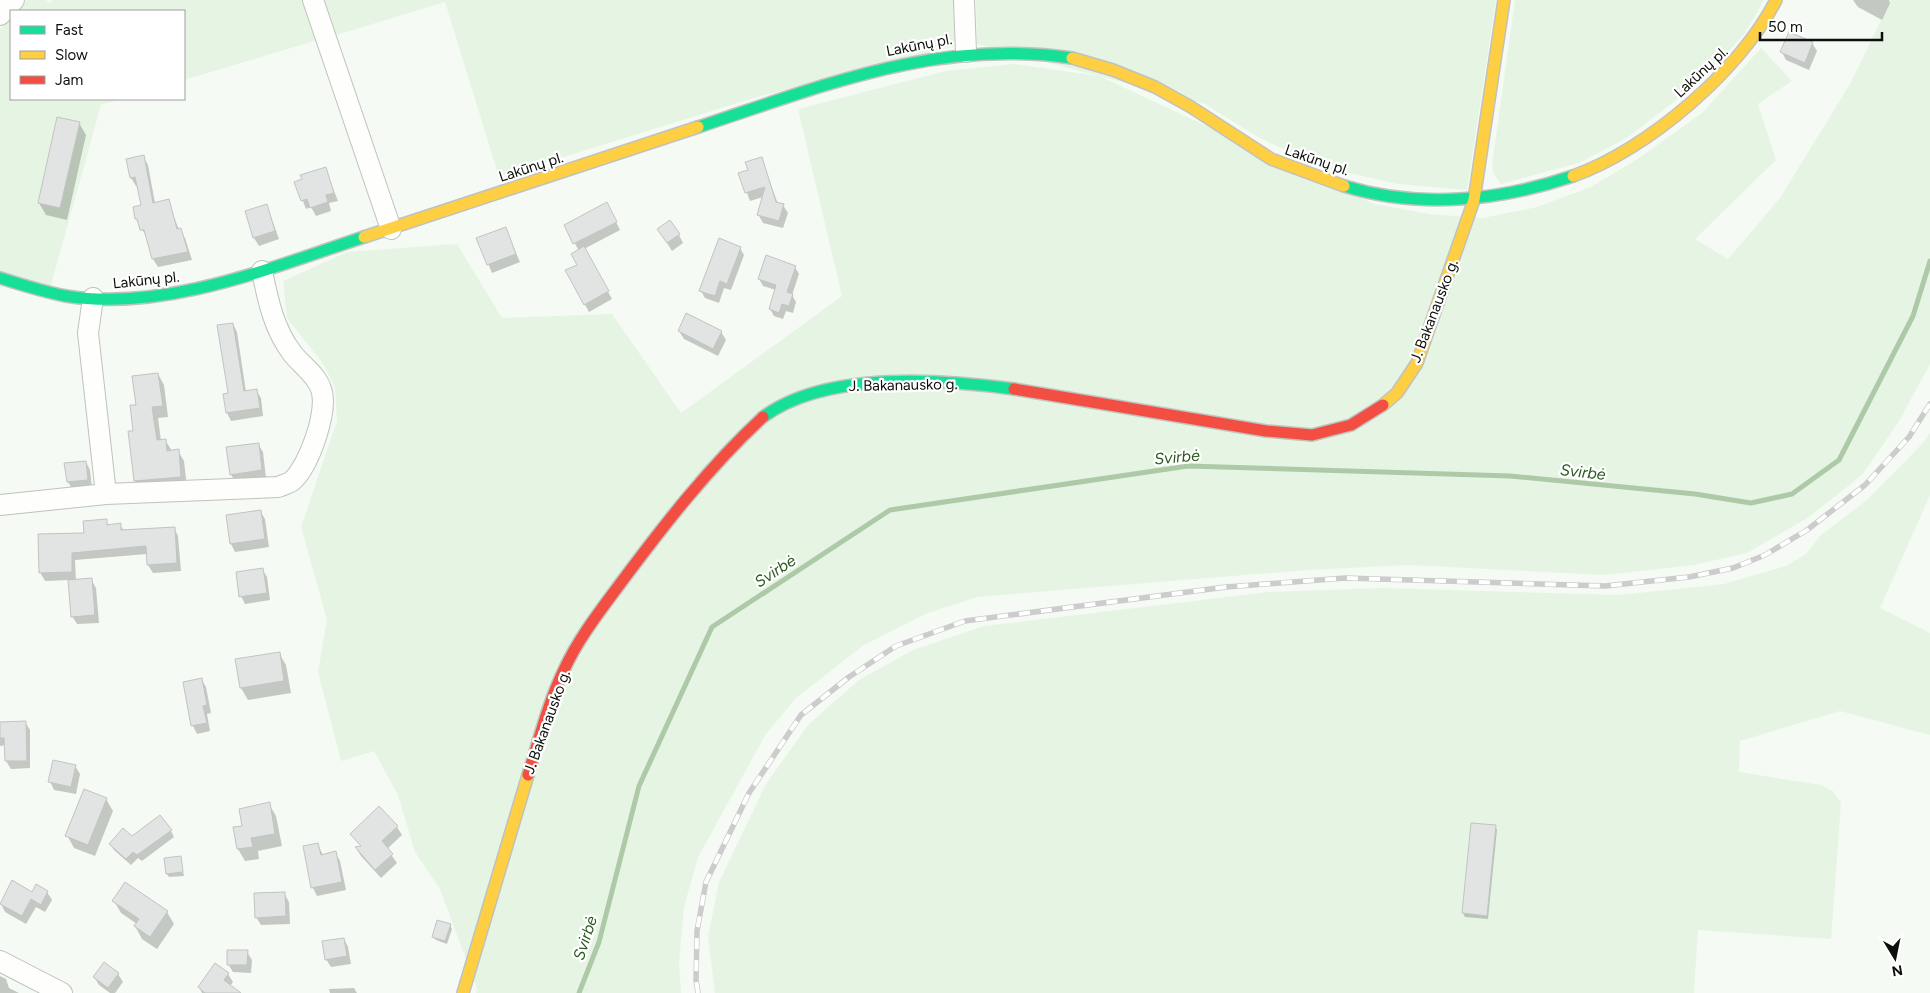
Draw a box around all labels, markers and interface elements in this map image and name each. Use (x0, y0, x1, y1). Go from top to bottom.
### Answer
legend (10, 10, 185, 100)
scale bar (1760, 10, 1882, 42)
text: 50 m (1768, 18, 1803, 36)
text: Fast (55, 21, 84, 39)
street label: Lakūnų pl. (884, 30, 954, 60)
street label: Lakūnų pl. (1670, 43, 1732, 101)
text: Slow (55, 46, 88, 64)
text: Jam (55, 71, 83, 89)
street label: Lakūnų pl. (1282, 141, 1352, 179)
street label: Lakūnų pl. (496, 148, 566, 186)
street label: J. Bakanausko g. (1406, 257, 1462, 365)
street label: Lakūnų pl. (112, 268, 180, 292)
street label: J. Bakanausko g. (848, 375, 958, 395)
water label: Svirbė (1154, 446, 1201, 468)
water label: Svirbė (1559, 460, 1607, 484)
water label: Svirbė (751, 551, 799, 591)
street label: J. Bakanausko g. (520, 668, 574, 776)
water label: Svirbė (569, 913, 601, 963)
north arrow (1870, 933, 1920, 983)
text: N (1890, 961, 1904, 980)

